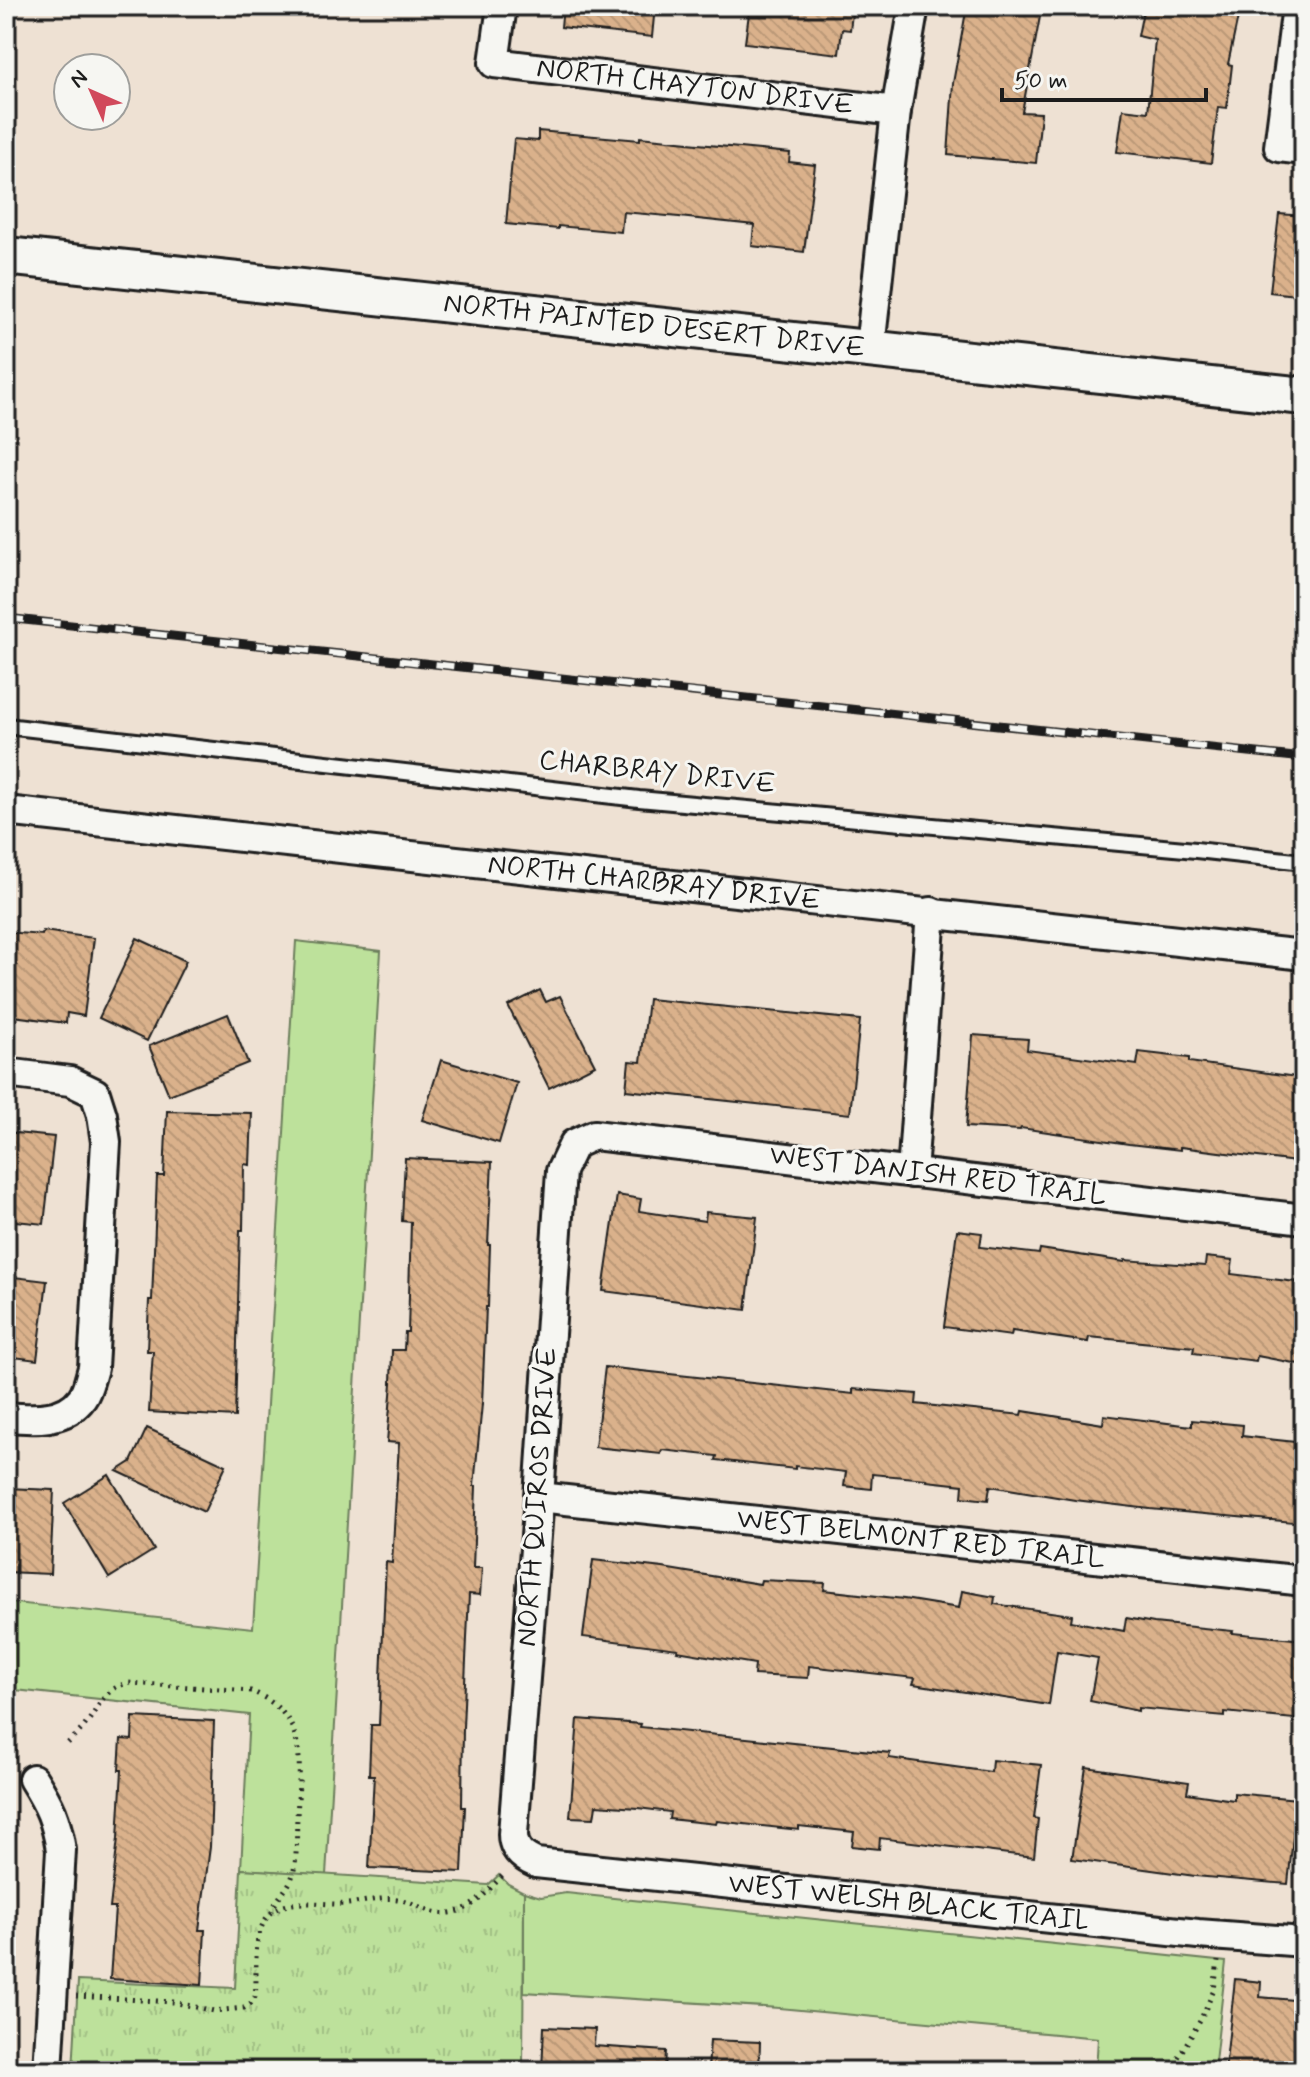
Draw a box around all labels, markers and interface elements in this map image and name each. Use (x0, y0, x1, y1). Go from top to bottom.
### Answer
street label: NORTH CHAYTON DRIVE (534, 50, 856, 124)
north arrow (52, 52, 132, 132)
scale bar (1002, 52, 1206, 102)
text: N (64, 64, 94, 94)
text: 50 m (1014, 66, 1068, 97)
street label: NORTH PAINTED DESERT DRIVE (442, 285, 867, 367)
street label: CHARBRAY DRIVE (537, 742, 777, 804)
street label: NORTH CHARBRAY DRIVE (486, 846, 822, 920)
street label: WEST DANISH RED TRAIL (767, 1137, 1109, 1215)
street label: NORTH QUIROS DRIVE (509, 1346, 567, 1648)
street label: WEST BELMONT RED TRAIL (735, 1500, 1107, 1578)
street label: WEST WELSH BLACK TRAIL (726, 1865, 1091, 1941)

